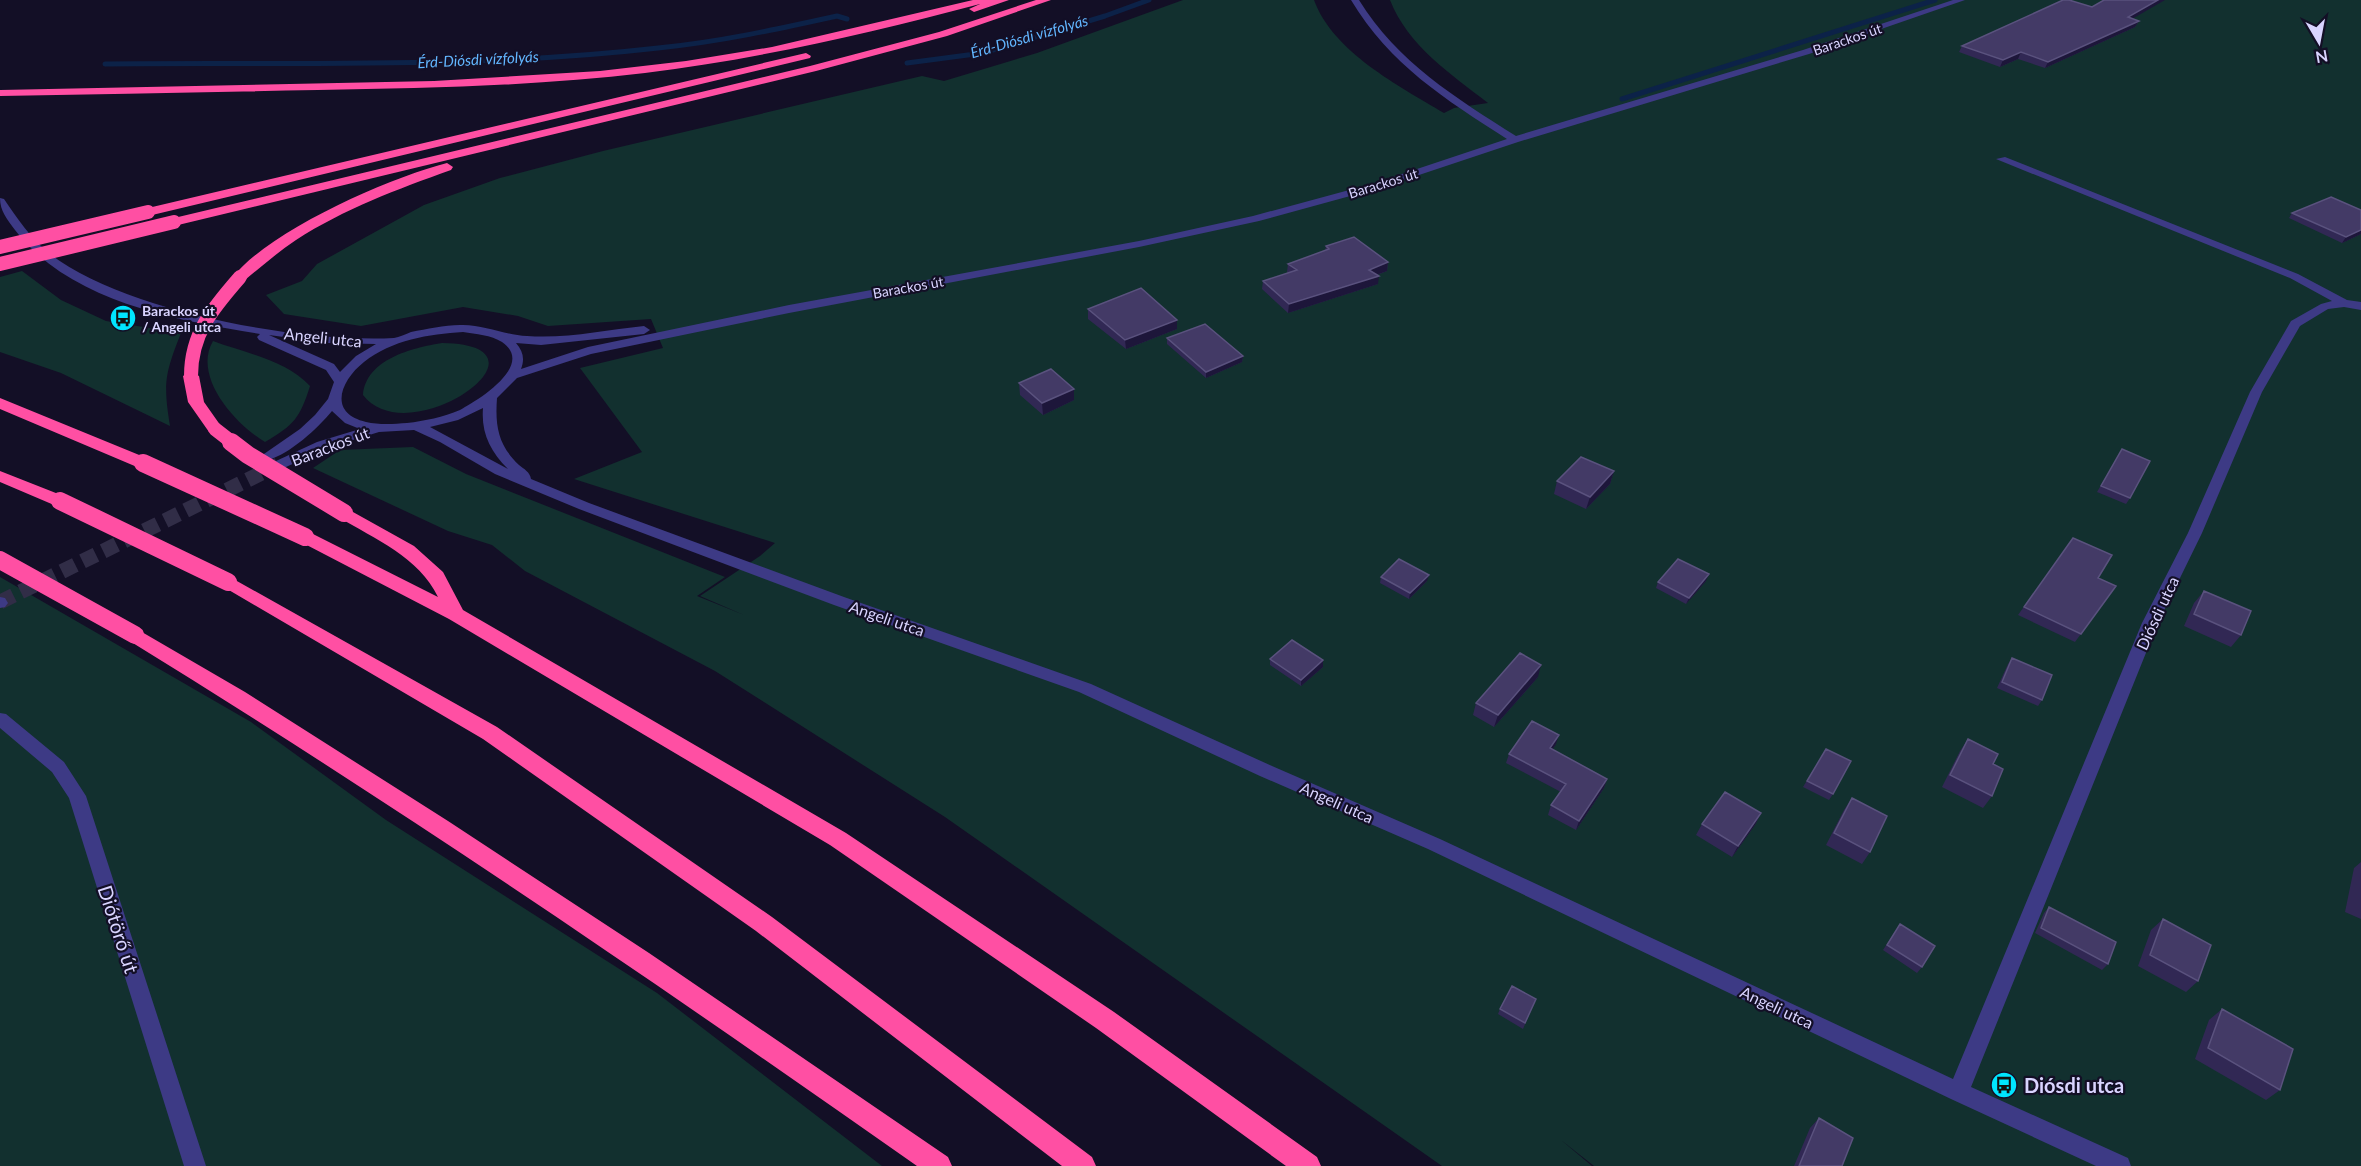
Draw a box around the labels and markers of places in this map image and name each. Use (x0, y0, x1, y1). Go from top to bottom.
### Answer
place label: Barackos út / Angeli utca (142, 302, 221, 335)
bus stop icon: Barackos út / Angeli utca (108, 303, 138, 333)
bus stop icon: Diósdi utca (1989, 1070, 2019, 1100)
place label: Diósdi utca (2024, 1073, 2124, 1097)

